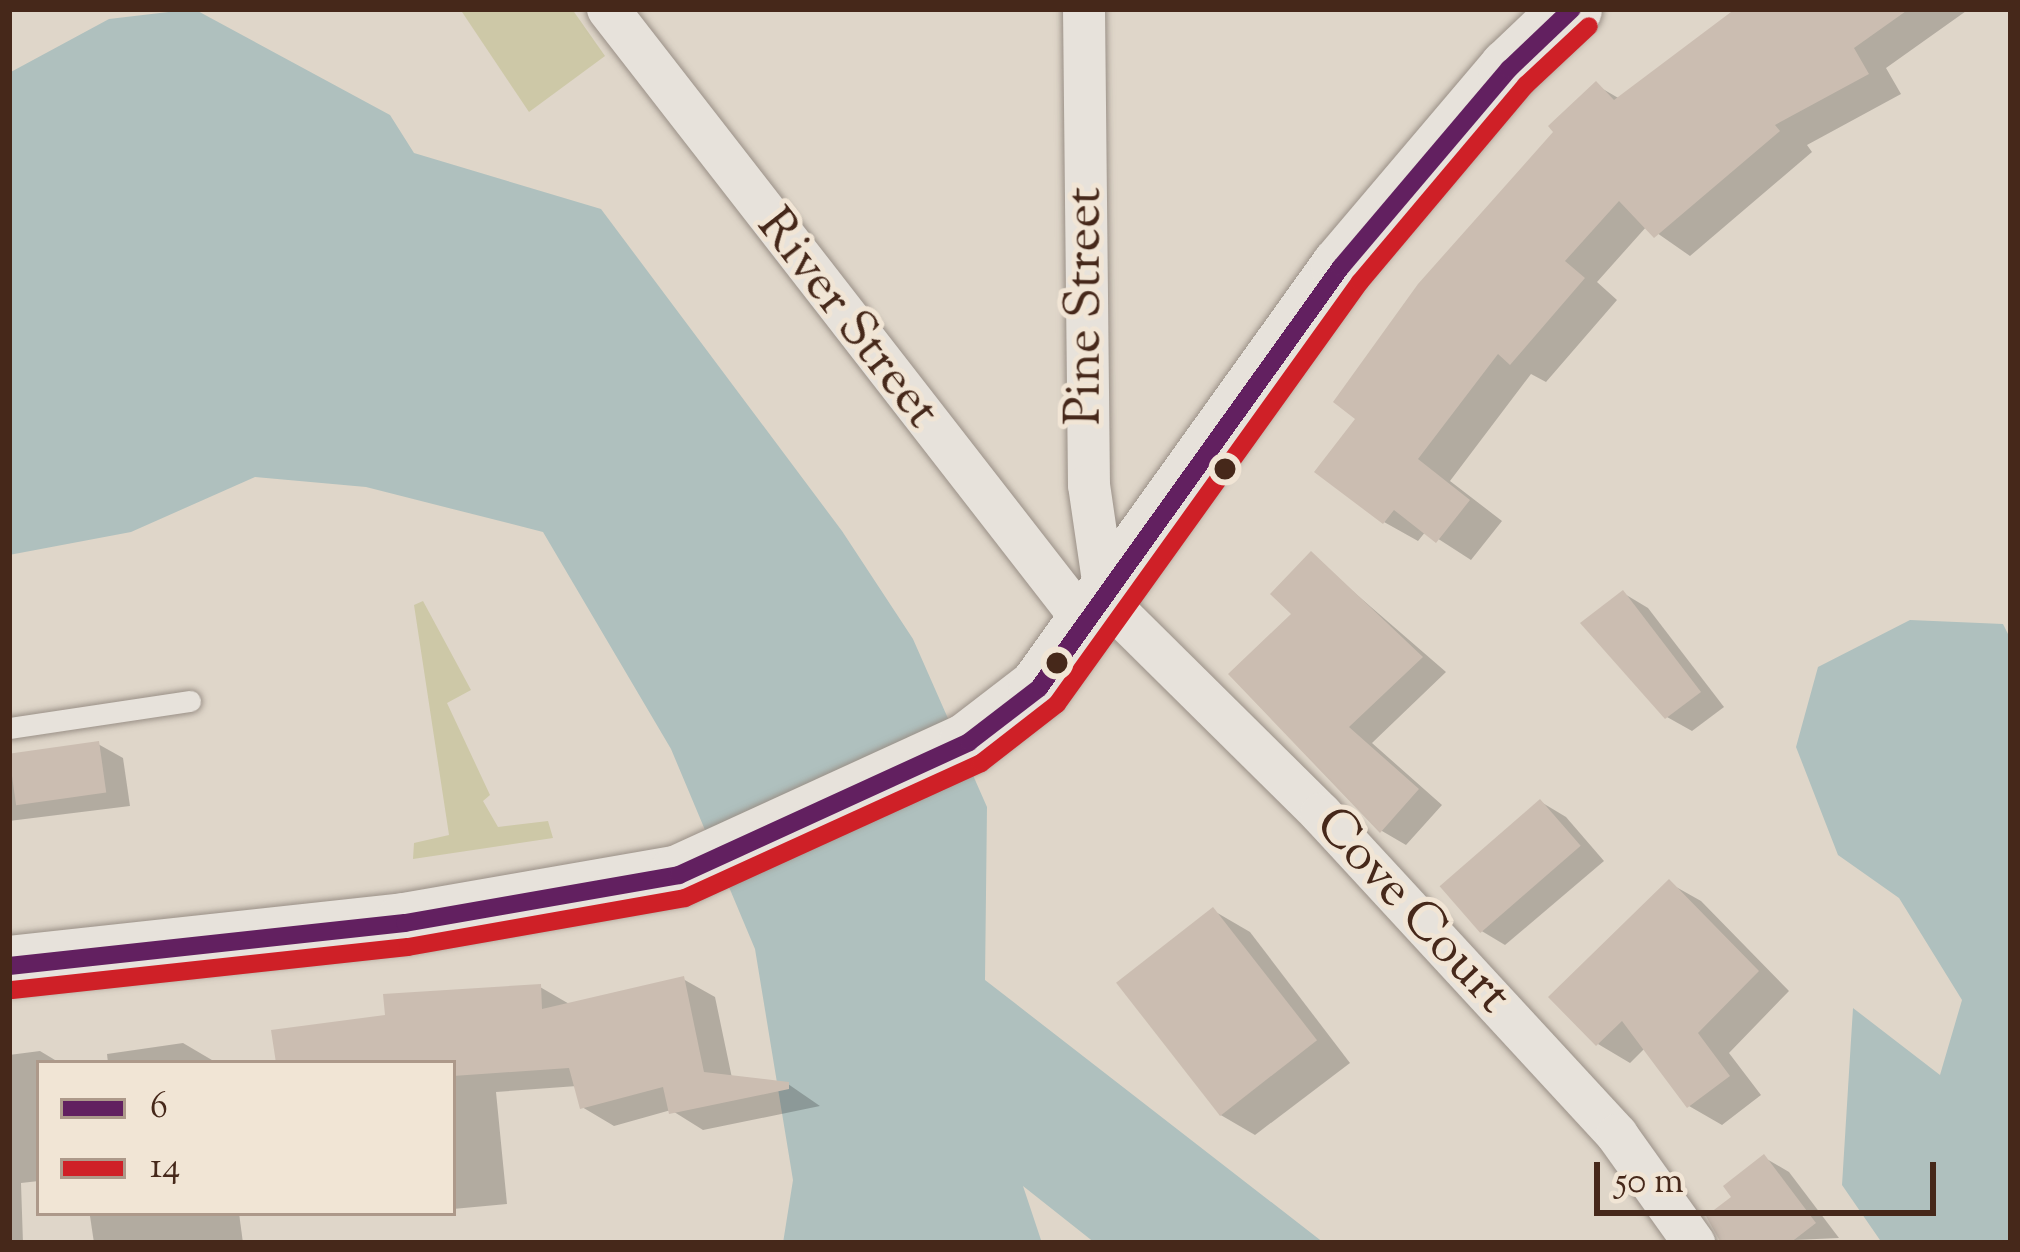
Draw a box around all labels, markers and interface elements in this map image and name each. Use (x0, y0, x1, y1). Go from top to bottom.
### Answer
street label: Pine Street (1056, 187, 1118, 425)
street label: River Street (741, 198, 951, 442)
unlabelled marker (1214, 458, 1236, 480)
unlabelled marker (1046, 652, 1068, 674)
street label: Cove Court (1300, 796, 1522, 1028)
legend (36, 1060, 456, 1216)
text: 6 (150, 1082, 168, 1134)
scale bar (1600, 1138, 1942, 1212)
text: 14 (150, 1142, 180, 1194)
text: 50 m (1615, 1157, 1684, 1209)

